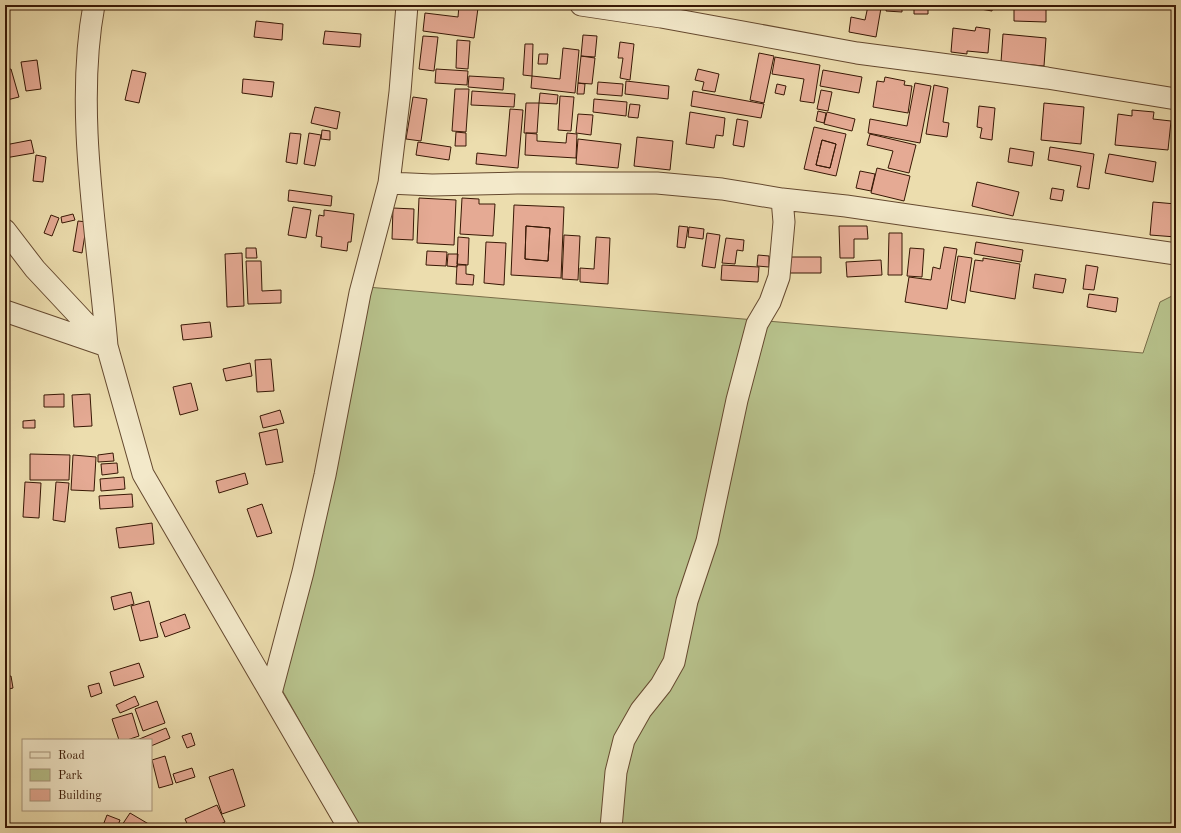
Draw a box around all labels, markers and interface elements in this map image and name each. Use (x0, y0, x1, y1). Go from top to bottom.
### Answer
legend (22, 739, 152, 811)
text: Road (58, 750, 85, 762)
text: Park (58, 770, 83, 782)
text: Building (58, 790, 102, 802)

